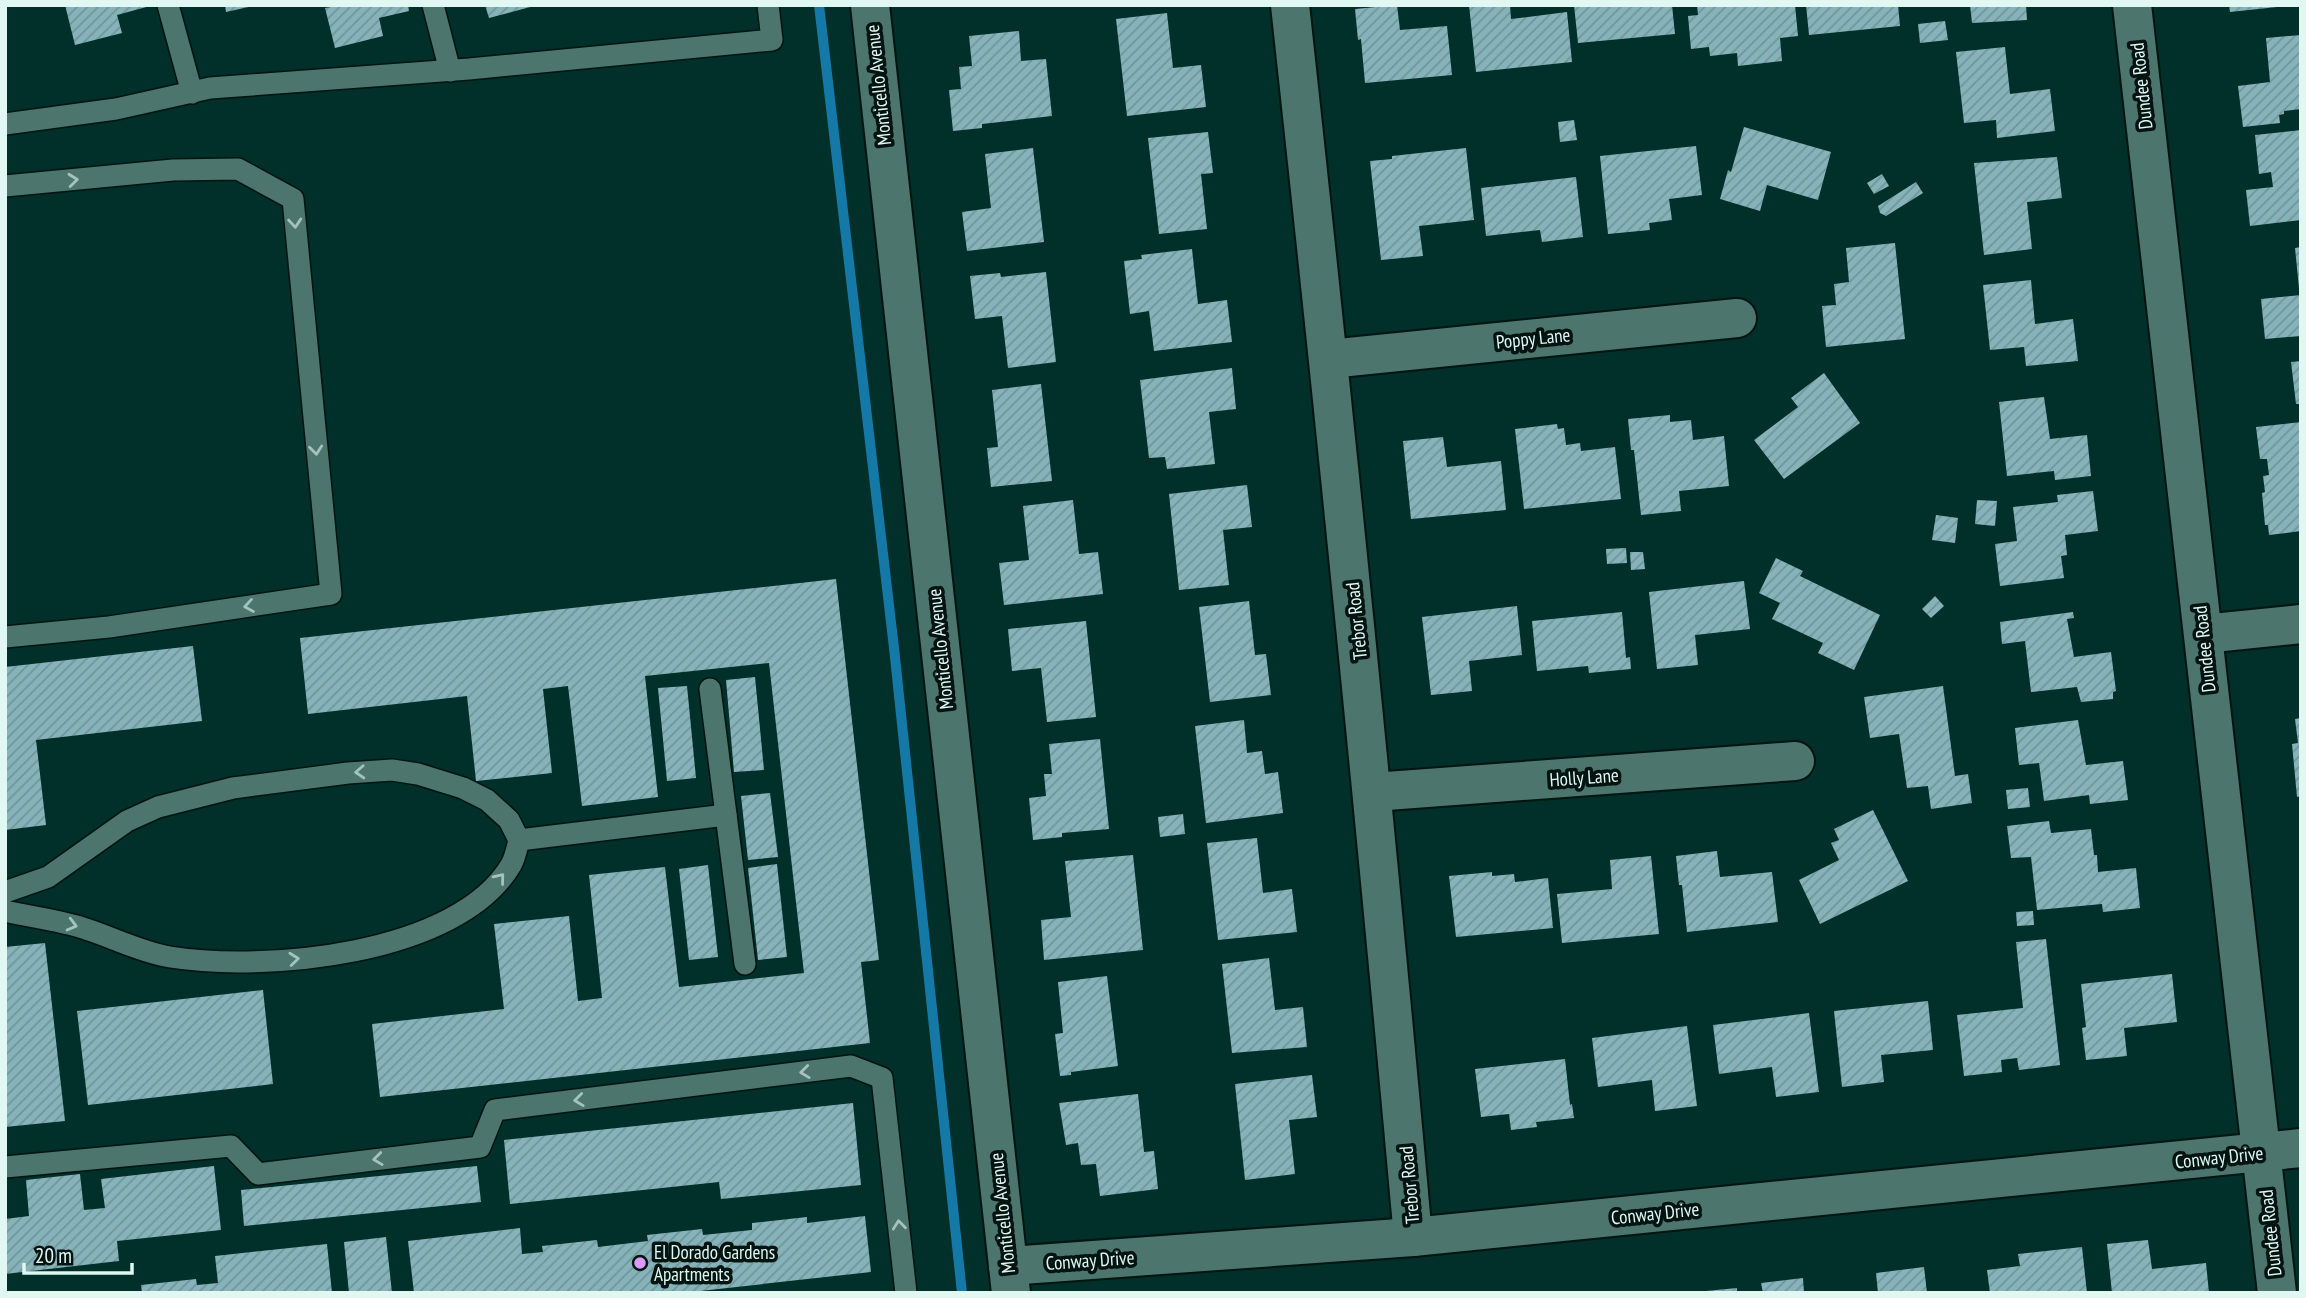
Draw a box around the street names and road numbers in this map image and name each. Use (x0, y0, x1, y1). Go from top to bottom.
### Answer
street label: Monticello Avenue (860, 23, 896, 146)
street label: Dundee Road (2125, 42, 2157, 130)
street label: Poppy Lane (1495, 322, 1571, 354)
street label: Trebor Road (1340, 581, 1372, 661)
street label: Monticello Avenue (922, 587, 958, 710)
street label: Dundee Road (2188, 605, 2220, 693)
street label: Holly Lane (1549, 763, 1620, 791)
street label: Conway Drive (2174, 1140, 2264, 1174)
street label: Trebor Road (1394, 1145, 1424, 1225)
street label: Monticello Avenue (984, 1151, 1020, 1274)
street label: Dundee Road (2254, 1189, 2286, 1277)
street label: Conway Drive (1610, 1196, 1700, 1230)
street label: Conway Drive (1045, 1245, 1135, 1275)

